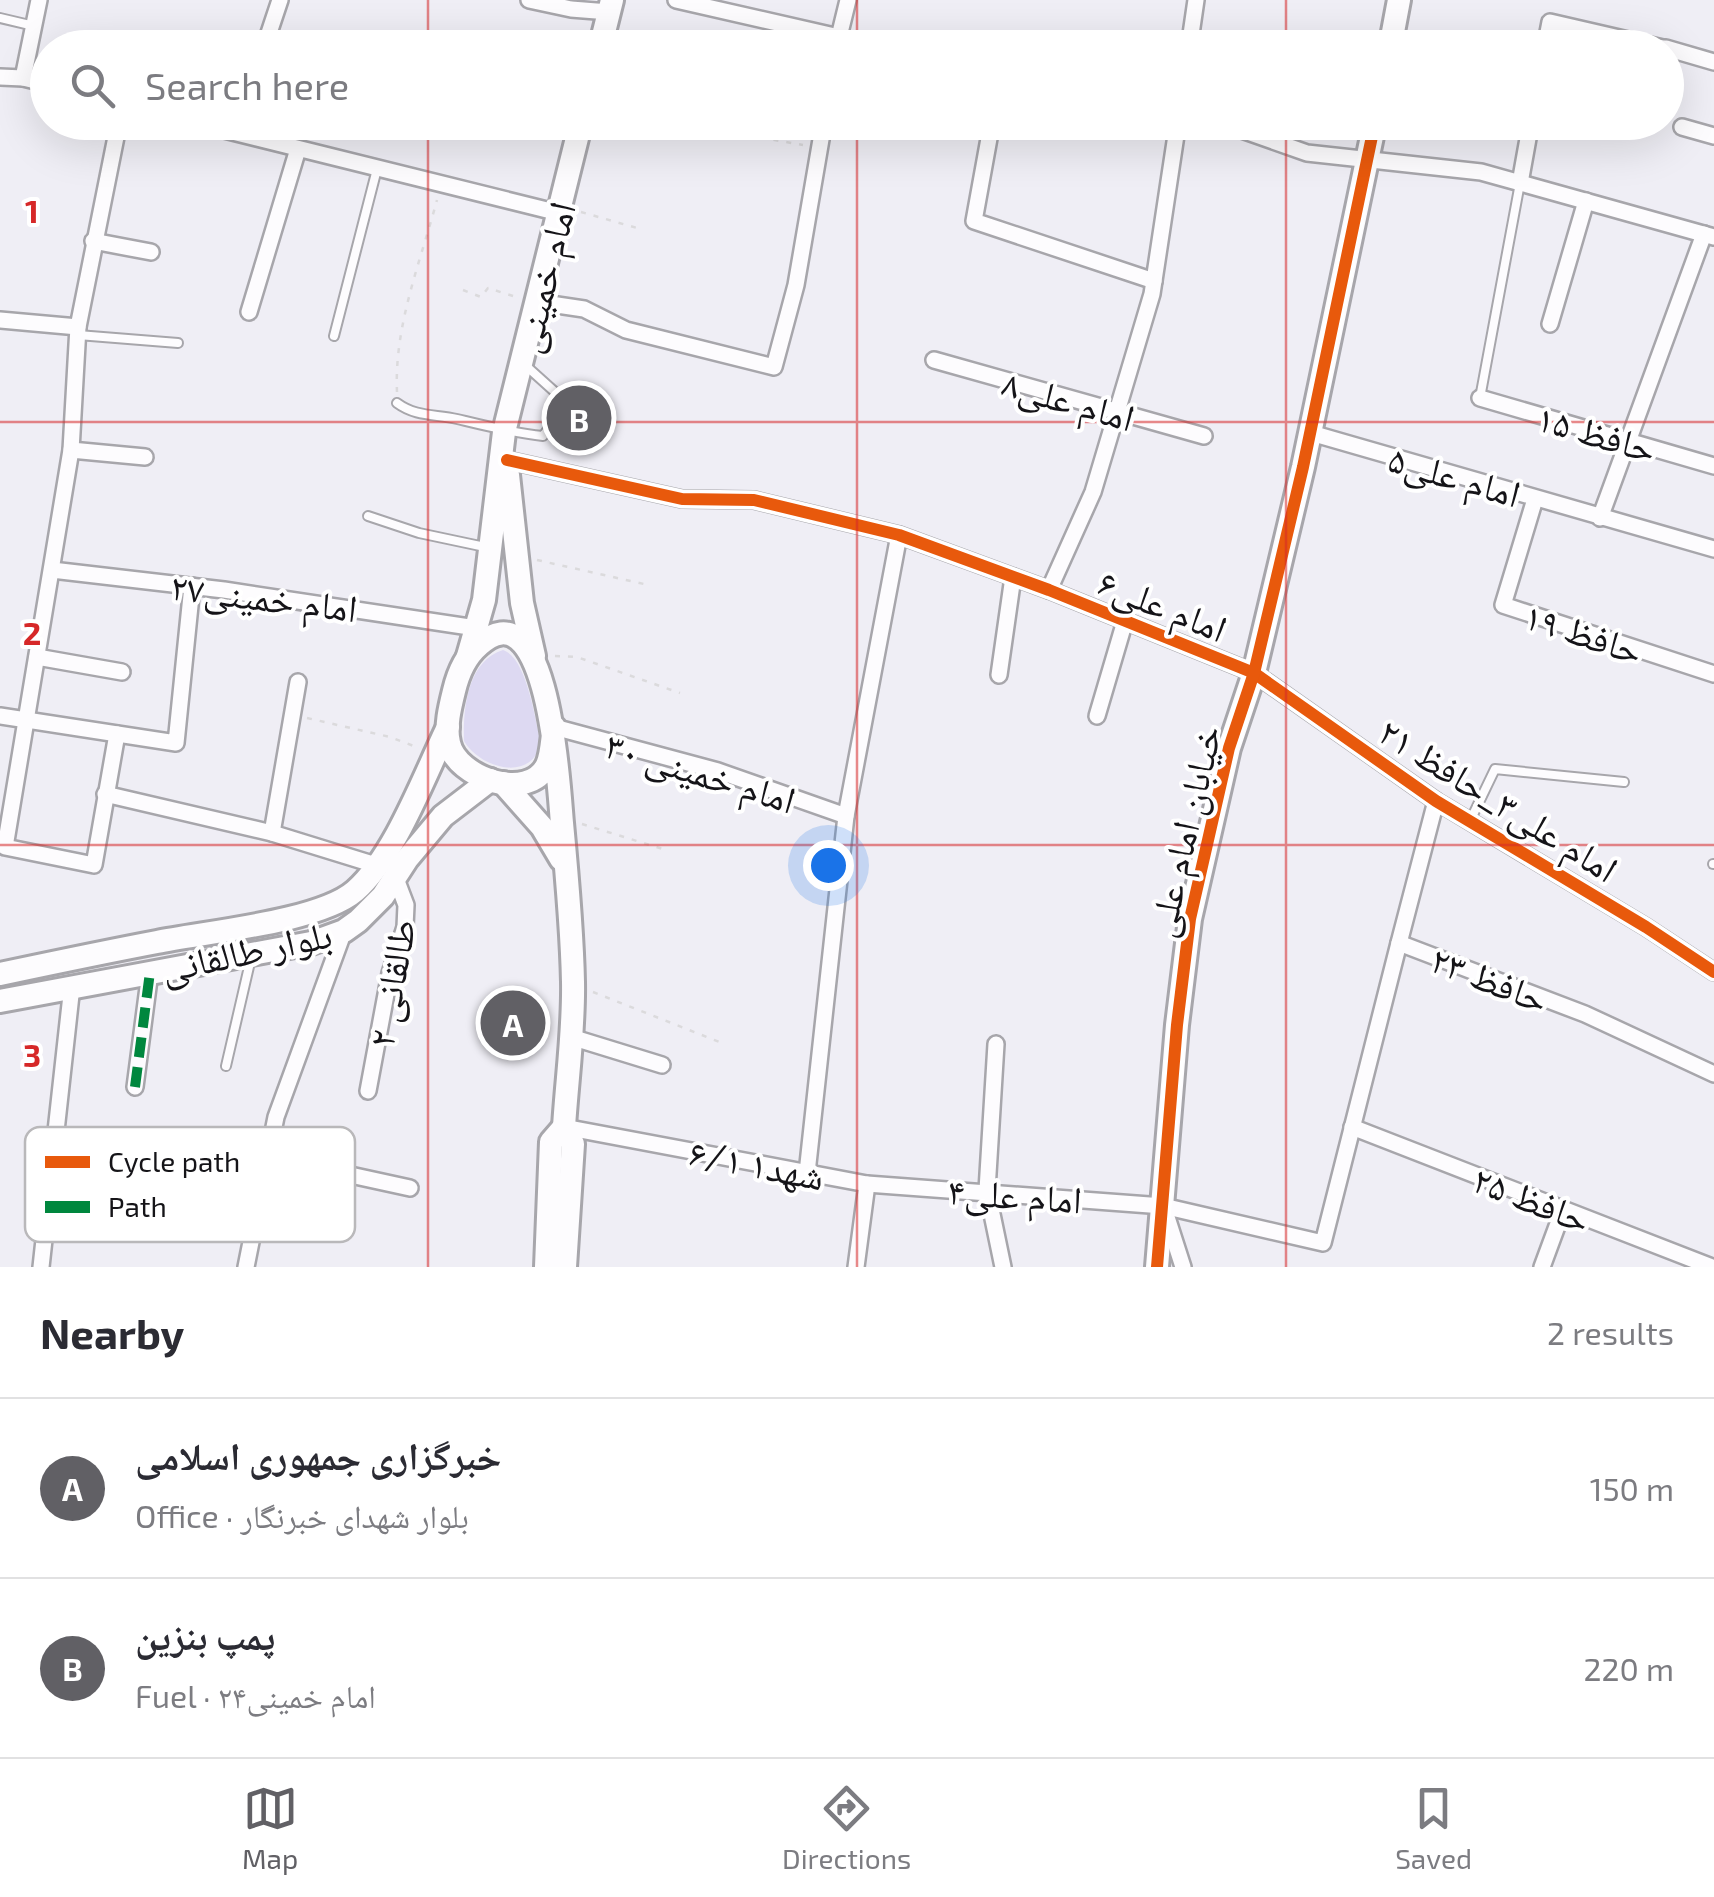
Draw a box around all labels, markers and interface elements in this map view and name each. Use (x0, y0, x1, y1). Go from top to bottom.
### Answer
search box (30, 30, 1684, 140)
icon: search (65, 58, 120, 113)
text: Search here (145, 62, 349, 108)
text: 1 (25, 191, 39, 229)
street label: امام خمینی (502, 197, 588, 358)
street label: امام علی۸ (997, 358, 1140, 444)
pin: B (546, 380, 612, 456)
street label: حافظ ۱۵ (1532, 393, 1662, 471)
street label: امام علی۵ (1383, 434, 1526, 520)
street label: امام علی۶ (1090, 557, 1234, 654)
street label: امام خمینی۲۷ (167, 562, 360, 634)
street label: حافظ ۱۹ (1519, 591, 1649, 673)
text: 2 (23, 613, 41, 651)
street label: امام علی۳_حافظ ۲۱ (1369, 707, 1627, 894)
street label: امام خمینی ۳۰ (599, 720, 802, 826)
street label: خیابان امام علی (1136, 721, 1234, 942)
your location (803, 840, 854, 891)
street label: بلوار طالقانی (156, 909, 336, 992)
street label: طالقانی ۲ (356, 915, 426, 1051)
street label: حافظ ۲۳ (1425, 935, 1555, 1021)
pin: A (480, 986, 546, 1060)
text: 3 (23, 1035, 41, 1073)
legend (25, 1127, 355, 1242)
street label: شهد۱ ۶/۱ (685, 1127, 829, 1199)
text: Cycle path (108, 1144, 240, 1178)
street label: حافظ ۲۵ (1467, 1155, 1597, 1241)
street label: امام علی۴ (946, 1166, 1084, 1226)
text: Path (108, 1189, 167, 1223)
text: Nearby (40, 1307, 184, 1357)
text: 2 results (1547, 1313, 1674, 1351)
text: خبرگزاری جمهوری اسلامی (135, 1432, 501, 1478)
text: A (62, 1469, 83, 1507)
text: 150 m (1590, 1469, 1674, 1507)
text: Office · بلوار شهدای خبرنگار (135, 1496, 469, 1534)
text: پمپ بنزین (135, 1612, 275, 1658)
text: B (62, 1649, 83, 1687)
text: 220 m (1584, 1649, 1674, 1687)
text: Fuel · امام خمینی۲۴ (135, 1676, 376, 1714)
tab: Map (242, 1781, 298, 1875)
tab: Directions (782, 1781, 911, 1875)
tab: Saved (1395, 1781, 1472, 1875)

